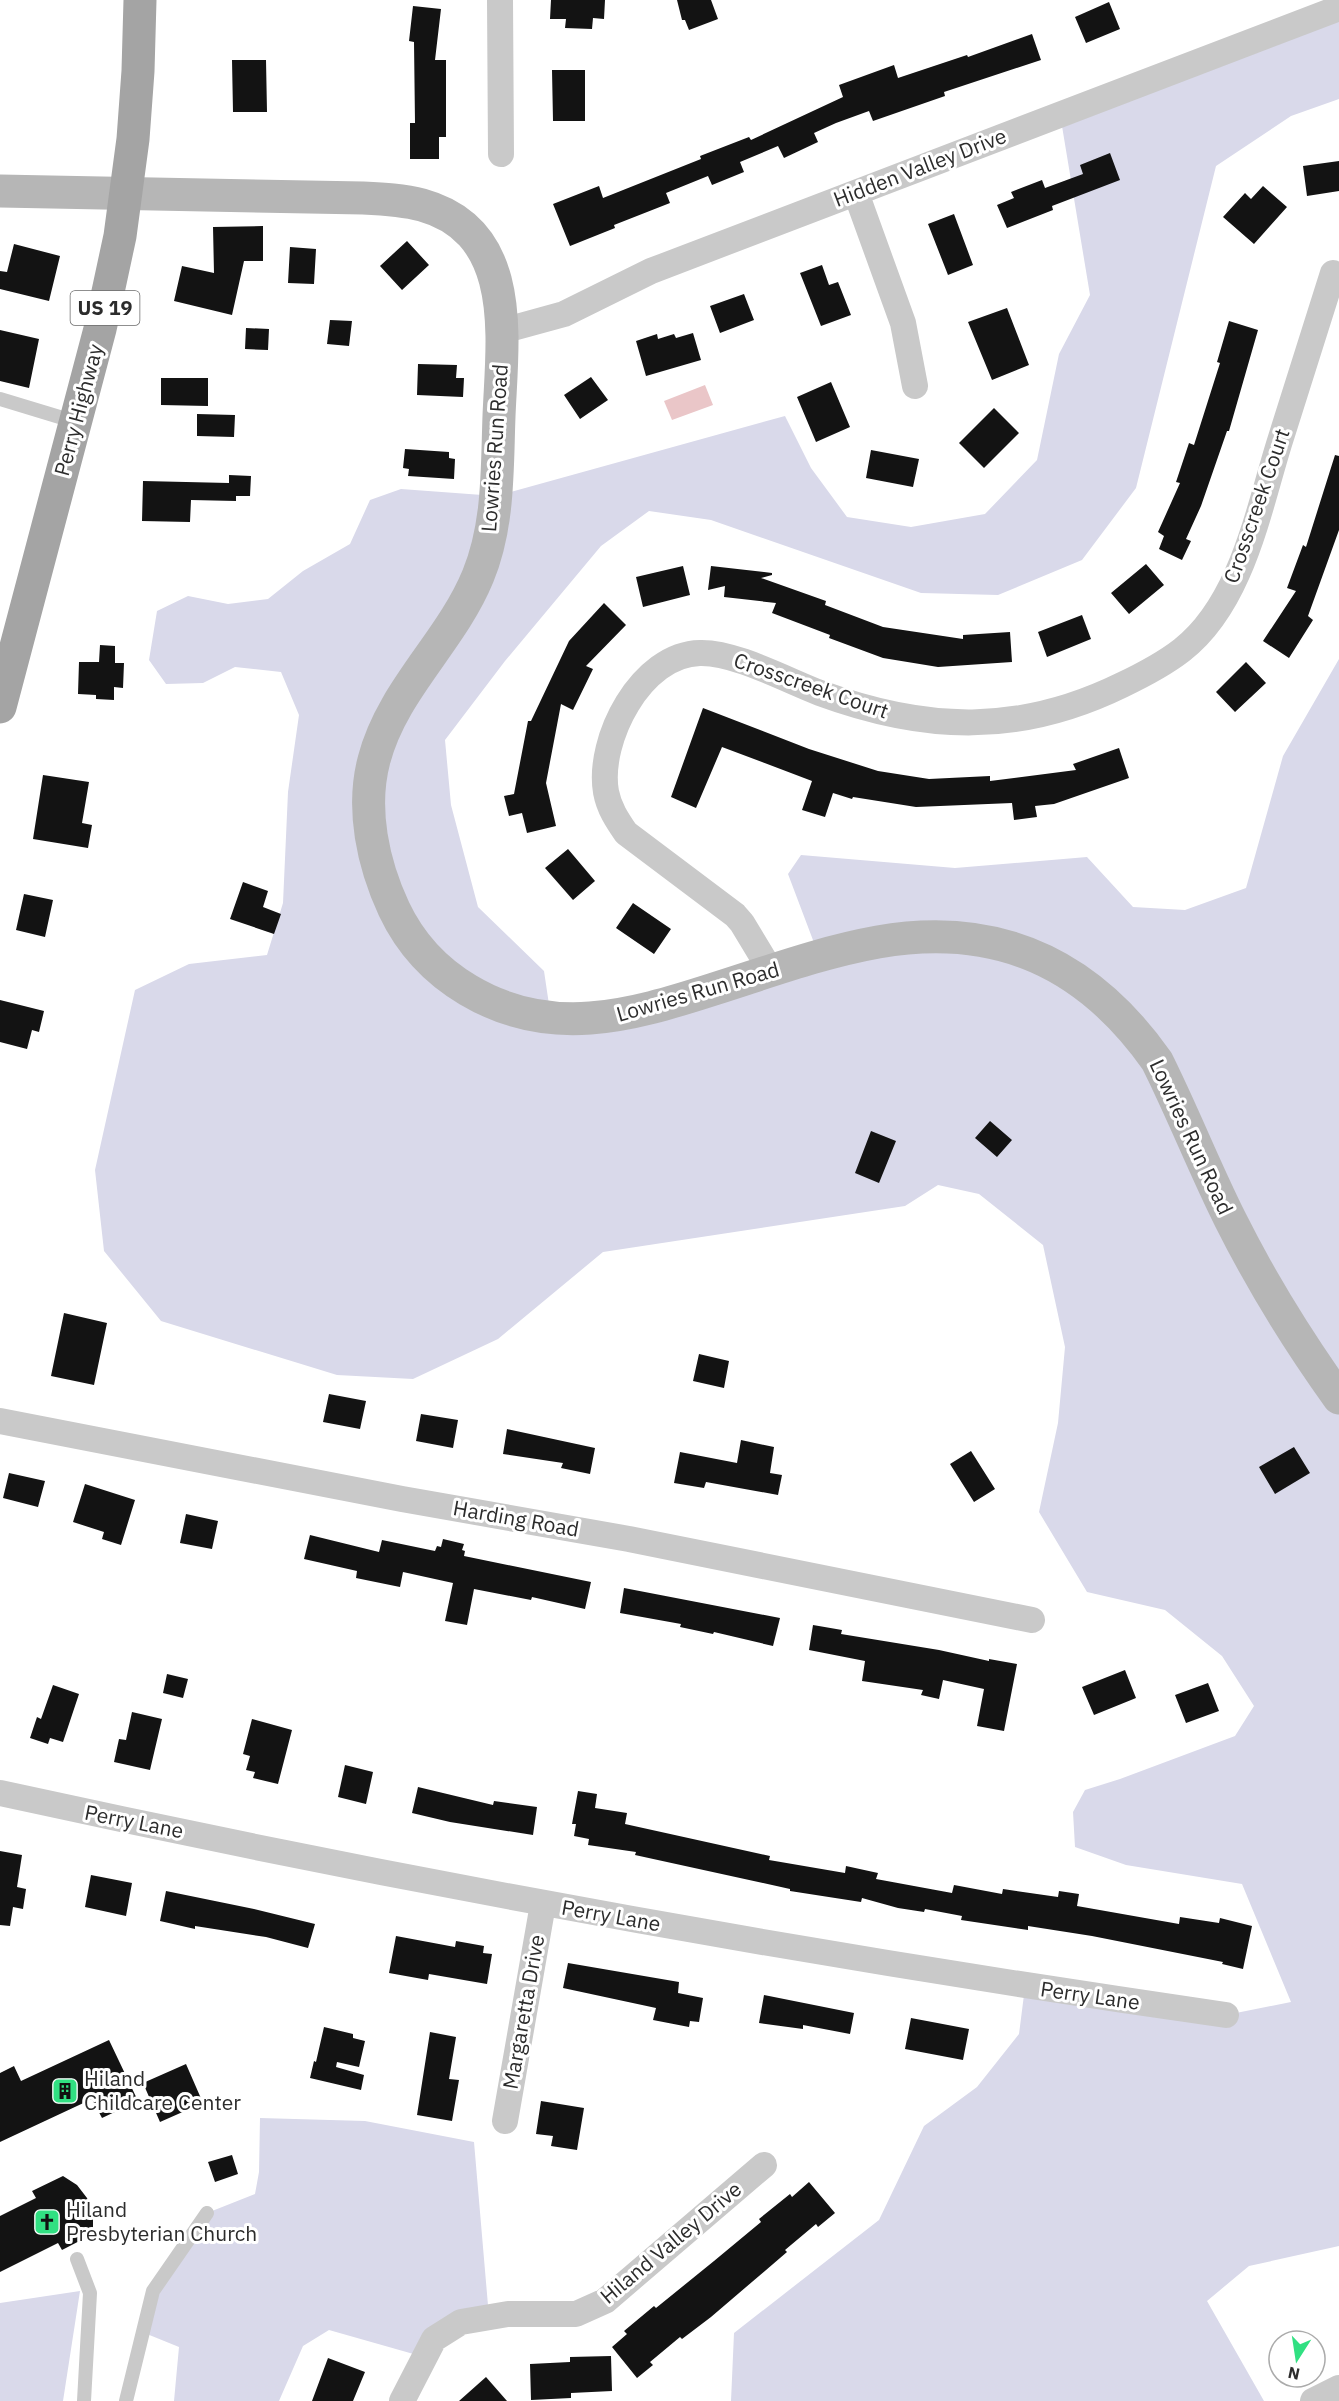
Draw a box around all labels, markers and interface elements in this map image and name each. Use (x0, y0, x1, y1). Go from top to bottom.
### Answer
street label: Hidden Valley Drive (829, 121, 1010, 213)
road number: US 19 (70, 291, 140, 325)
street label: Perry Highway (47, 340, 109, 479)
street label: Lowries Run Road (474, 363, 514, 533)
street label: Crosscreek Court (1216, 425, 1296, 587)
street label: Crosscreek Court (730, 645, 892, 725)
street label: Lowries Run Road (613, 954, 782, 1028)
street label: Lowries Run Road (1144, 1054, 1240, 1219)
street label: Harding Road (451, 1493, 581, 1543)
street label: Perry Lane (82, 1798, 186, 1844)
street label: Perry Lane (559, 1893, 663, 1937)
street label: Margaretta Drive (496, 1932, 550, 2091)
street label: Perry Lane (1039, 1974, 1142, 2016)
place label: Hiland Childcare Center (84, 2064, 241, 2116)
building icon: Hiland Childcare Center (50, 2076, 80, 2106)
street label: Hiland Valley Drive (594, 2175, 747, 2310)
place label: Hiland Presbyterian Church (66, 2195, 257, 2247)
church icon: Hiland Presbyterian Church (32, 2207, 62, 2237)
north arrow (1267, 2329, 1327, 2389)
text: N (1286, 2363, 1302, 2385)

